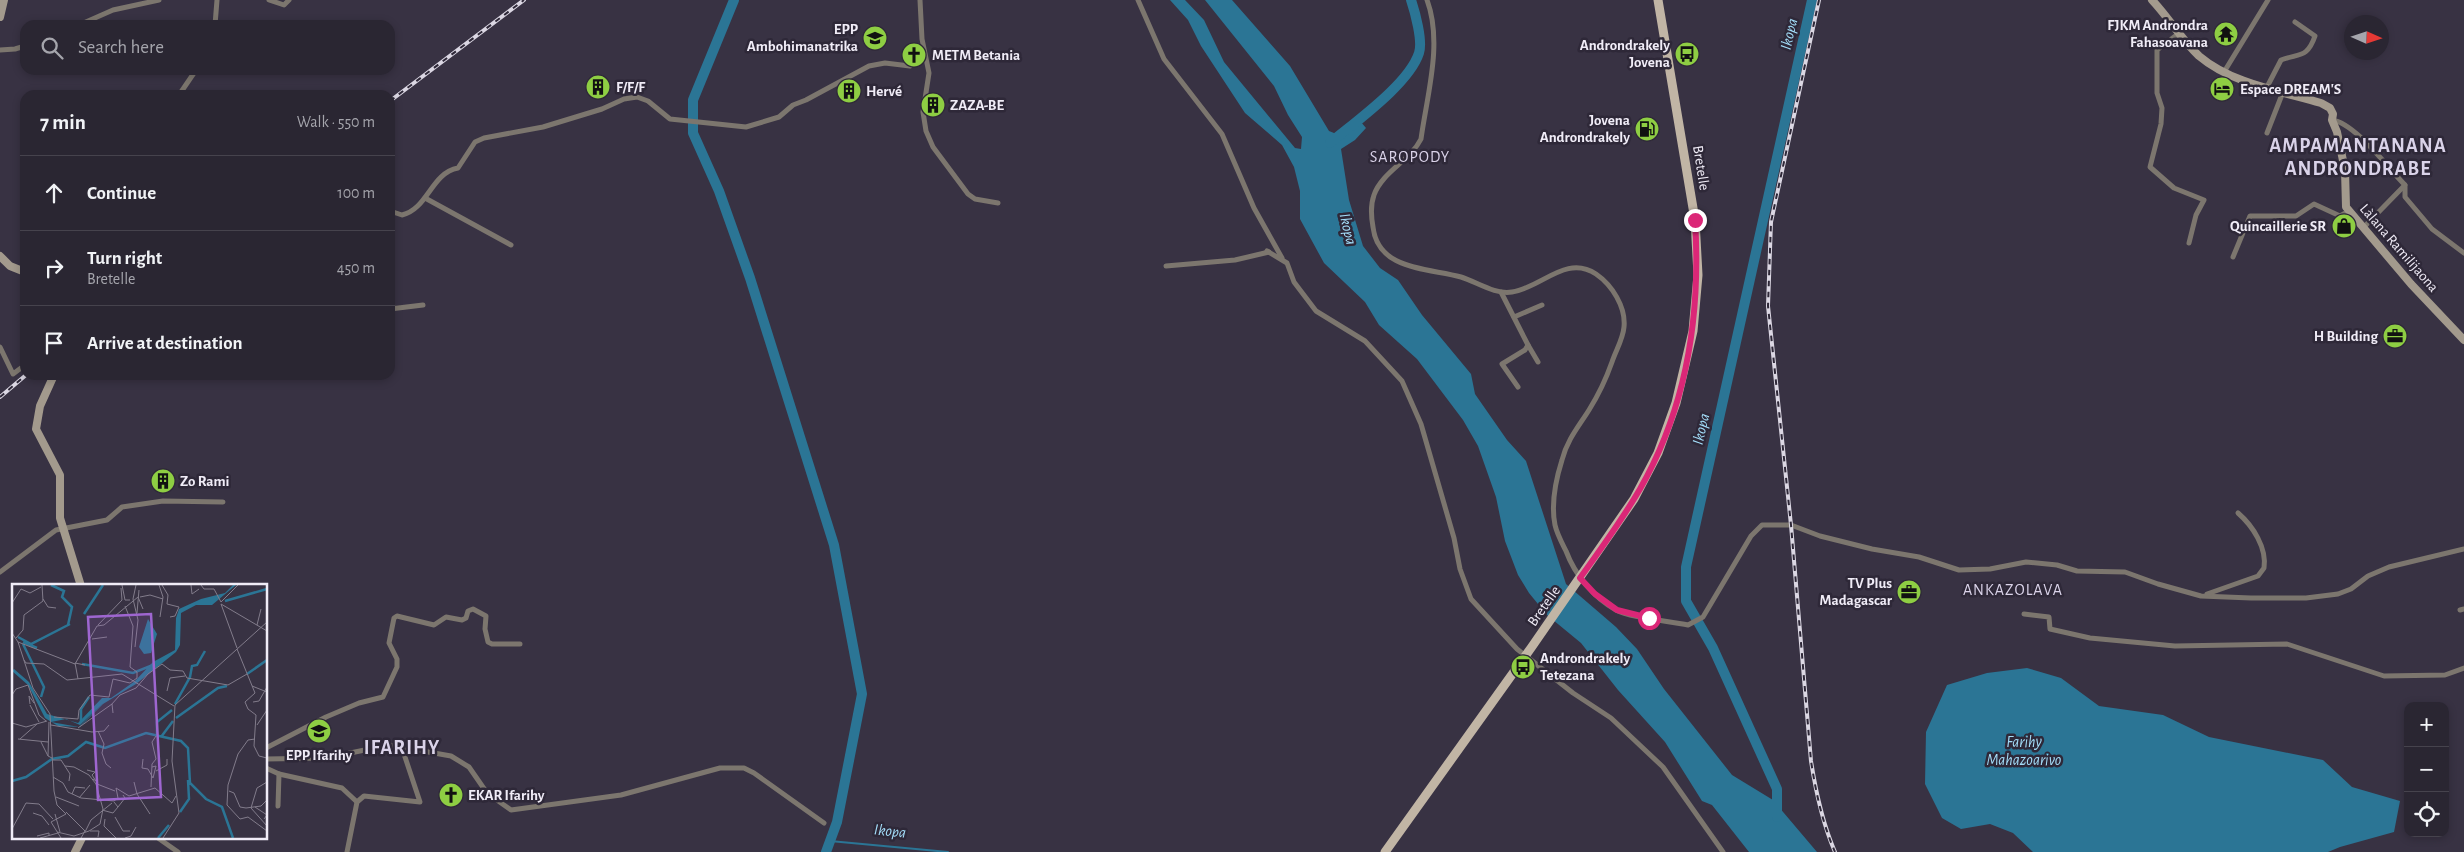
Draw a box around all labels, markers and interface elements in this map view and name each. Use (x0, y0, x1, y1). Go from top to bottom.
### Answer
north arrow (2344, 15, 2389, 60)
water label: Ikopa (1778, 17, 1801, 52)
place label: FJKM Androndra Fahasoavana (2107, 18, 2208, 50)
search box (20, 20, 395, 75)
temple icon: FJKM Androndra Fahasoavana (2213, 21, 2239, 47)
place label: EPP Ambohimanatrika (747, 22, 859, 54)
school or university icon: EPP Ambohimanatrika (862, 25, 888, 51)
icon: search (38, 34, 66, 62)
text: Search here (78, 38, 164, 57)
place label: Androndrakely Jovena (1580, 38, 1670, 70)
bus stop icon: Androndrakely Jovena (1674, 41, 1700, 67)
church icon: METM Betania (901, 42, 927, 68)
place label: METM Betania (932, 48, 1020, 63)
building icon: F/F/F (585, 74, 611, 100)
hotel icon: Espace DREAM'S (2209, 76, 2235, 102)
building icon: Hervé (836, 78, 862, 104)
place label: F/F/F (616, 80, 646, 95)
place label: Espace DREAM'S (2240, 82, 2341, 97)
place label: Hervé (866, 84, 902, 99)
building icon: ZAZA-BE (920, 92, 946, 118)
place label: ZAZA-BE (950, 98, 1005, 113)
text: 7 min (40, 112, 86, 133)
place label: Jovena Androndrakely (1540, 113, 1630, 145)
text: Walk · 550 m (297, 114, 375, 130)
fuel station icon: Jovena Androndrakely (1634, 116, 1660, 142)
district label: AMPAMANTANANA ANDRONDRABE (2269, 136, 2447, 179)
street label: Bretelle (1690, 144, 1712, 192)
district label: SAROPODY (1370, 149, 1450, 165)
icon: ahead (40, 179, 68, 207)
text: Continue (87, 184, 156, 203)
text: 100 m (337, 185, 375, 201)
street label: Làlana Ramilijaona (2357, 201, 2441, 295)
route end (1684, 209, 1707, 232)
water label: Ikopa (1336, 212, 1359, 247)
shop icon: Quincaillerie SR (2331, 213, 2357, 239)
place label: Quincaillerie SR (2230, 219, 2326, 234)
text: Turn right (87, 249, 162, 268)
icon: right (40, 254, 68, 282)
text: 450 m (337, 260, 375, 276)
text: Bretelle (87, 271, 136, 287)
office icon: H Building (2382, 323, 2408, 349)
icon: arrive (40, 329, 68, 357)
place label: H Building (2314, 329, 2378, 344)
text: Arrive at destination (87, 334, 243, 353)
water label: Ikopa (1690, 412, 1713, 447)
building icon: Zo Rami (150, 468, 176, 494)
place label: Zo Rami (180, 474, 230, 489)
place label: TV Plus Madagascar (1820, 576, 1893, 608)
office icon: TV Plus Madagascar (1896, 579, 1922, 605)
district label: ANKAZOLAVA (1963, 582, 2063, 598)
street label: Bretelle (1525, 583, 1563, 629)
inset map (12, 584, 268, 840)
route start (1638, 607, 1661, 630)
place label: Androndrakely Tetezana (1540, 651, 1631, 683)
bus stop icon: Androndrakely Tetezana (1510, 654, 1536, 680)
map controls (2404, 702, 2449, 837)
button: + (2404, 702, 2449, 747)
school or university icon: EPP Ifarihy (306, 718, 332, 744)
water label: Farihy Mahazoarivo (1987, 734, 2062, 768)
district label: IFARIHY (364, 738, 440, 758)
button: − (2404, 747, 2449, 792)
place label: EPP Ifarihy (286, 748, 353, 763)
church icon: EKAR Ifarihy (438, 782, 464, 808)
place label: EKAR Ifarihy (468, 788, 545, 803)
button: locate (2404, 792, 2449, 837)
water label: Ikopa (873, 821, 907, 842)

